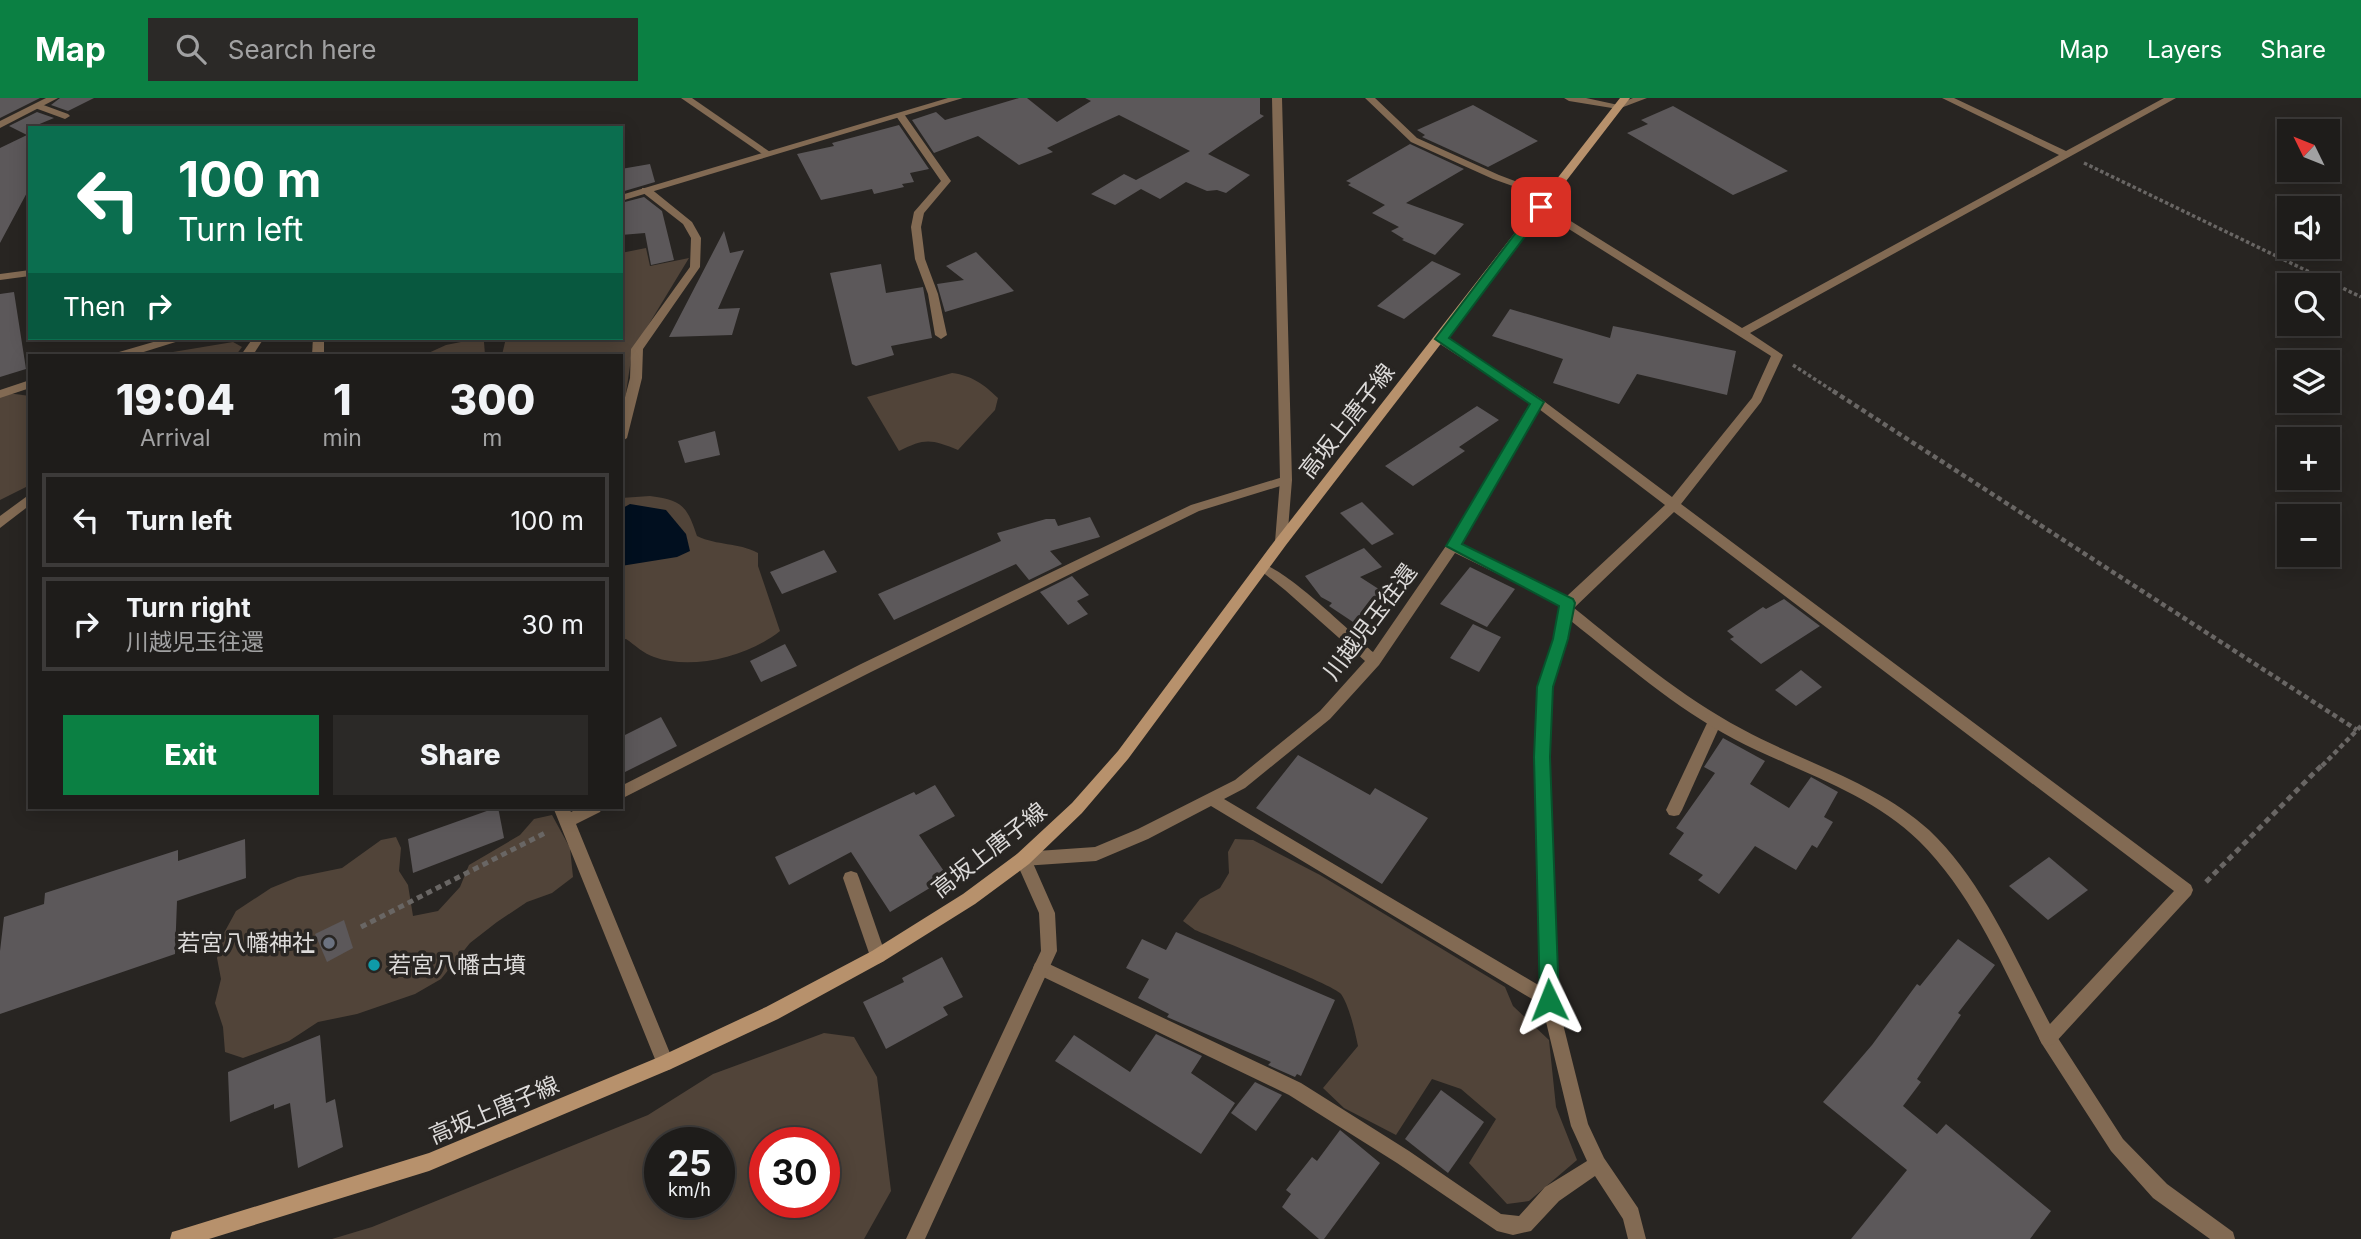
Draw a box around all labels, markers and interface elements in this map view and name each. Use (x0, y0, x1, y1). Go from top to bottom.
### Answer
search box (148, 18, 638, 81)
text: Map (35, 29, 106, 69)
icon: search (172, 30, 210, 68)
text: Search here (228, 34, 376, 65)
text: Map (2059, 35, 2109, 64)
text: Layers (2147, 35, 2222, 64)
text: Share (2260, 35, 2326, 64)
north arrow (2277, 119, 2340, 182)
map controls (2277, 119, 2340, 567)
text: 100 m (178, 150, 322, 209)
icon: left (63, 154, 154, 245)
pin (1511, 177, 1571, 237)
icon: arrive (1522, 188, 1560, 226)
button: sound (2277, 196, 2340, 259)
text: Turn left (178, 210, 303, 249)
button: search (2277, 273, 2340, 336)
icon: right (140, 287, 178, 325)
text: Then (63, 291, 126, 322)
button: layers (2277, 350, 2340, 413)
street label: 高坂上唐子線 (1293, 358, 1401, 484)
text: 19:04 (116, 374, 235, 425)
text: 1 (333, 374, 351, 425)
text: 300 (450, 374, 535, 425)
text: Arrival (140, 424, 211, 452)
text: min (323, 424, 362, 452)
text: m (482, 424, 503, 452)
button: + (2277, 427, 2340, 490)
icon: left (67, 501, 105, 539)
button: − (2277, 504, 2340, 567)
text: Turn left (126, 505, 232, 536)
text: 100 m (511, 505, 584, 536)
street label: 川越児玉往還 (1317, 558, 1423, 686)
text: Turn right (126, 592, 251, 623)
icon: right (67, 605, 105, 643)
text: 30 m (521, 609, 584, 640)
text: 川越児玉往還 (126, 628, 264, 656)
button: Exit (63, 715, 319, 795)
button: Share (333, 715, 588, 795)
street label: 高坂上唐子線 (926, 796, 1052, 904)
place label: 若宮八幡神社 (177, 929, 315, 957)
marker: 若宮八幡神社 (321, 935, 337, 951)
place label: 若宮八幡古墳 (388, 951, 526, 979)
marker: 若宮八幡古墳 (366, 957, 382, 973)
position arrow (1512, 963, 1586, 1037)
street label: 高坂上唐子線 (425, 1070, 563, 1150)
speed limit sign: 30 (749, 1127, 840, 1218)
text: 25 (667, 1142, 712, 1184)
text: km/h (668, 1179, 711, 1200)

